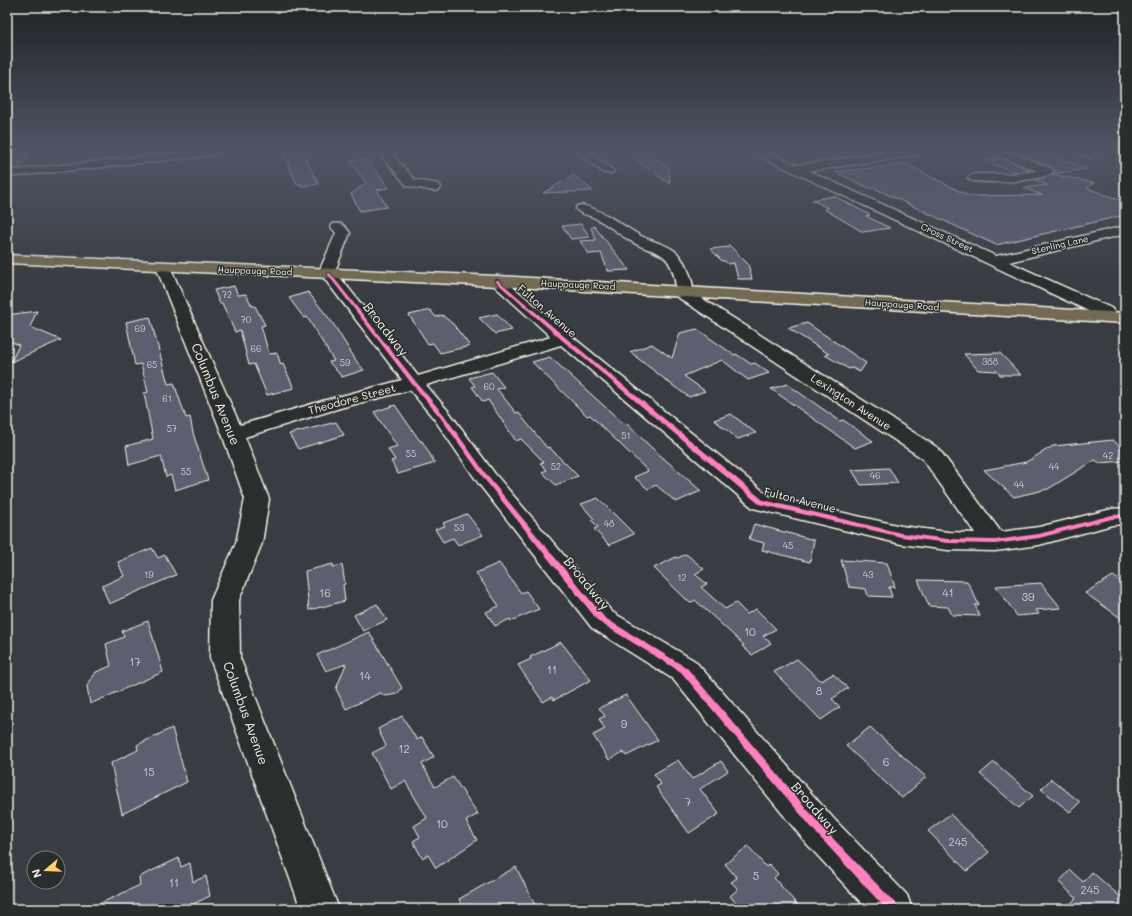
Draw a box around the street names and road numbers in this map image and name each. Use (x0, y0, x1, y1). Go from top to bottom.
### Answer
street label: Cross Street (919, 221, 975, 254)
street label: Sterling Lane (1030, 233, 1089, 256)
street label: Hauppauge Road (218, 264, 293, 277)
street label: Hauppauge Road (540, 277, 616, 292)
street label: Fulton Avenue (514, 281, 580, 341)
street label: Hauppauge Road (864, 296, 940, 313)
street label: Broadway (360, 298, 413, 359)
street label: Columbus Avenue (188, 340, 245, 447)
street label: Lexington Avenue (808, 370, 895, 433)
street label: Theodore Street (306, 380, 397, 417)
street label: Fulton Avenue (762, 483, 838, 516)
street label: Broadway (561, 553, 614, 613)
street label: Columbus Avenue (220, 659, 273, 767)
street label: Broadway (788, 778, 843, 837)

